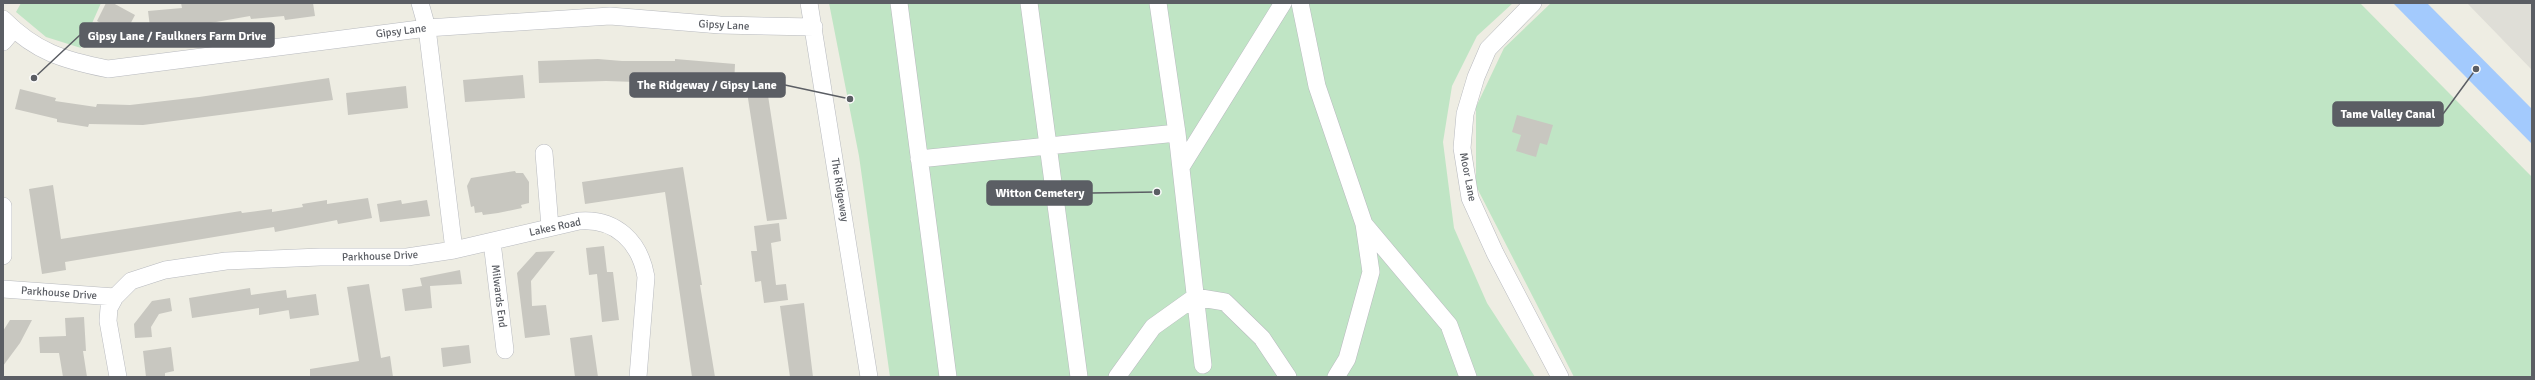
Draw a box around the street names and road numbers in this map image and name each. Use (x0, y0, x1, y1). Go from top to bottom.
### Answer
street label: Gipsy Lane (698, 17, 750, 33)
street label: Gipsy Lane (375, 21, 427, 41)
street label: Moor Lane (1457, 151, 1479, 203)
street label: The Ridgeway (829, 157, 852, 224)
street label: Lakes Road (528, 215, 582, 239)
street label: Parkhouse Drive (342, 248, 418, 264)
street label: Milwards End (489, 264, 509, 328)
street label: Parkhouse Drive (21, 284, 97, 302)

